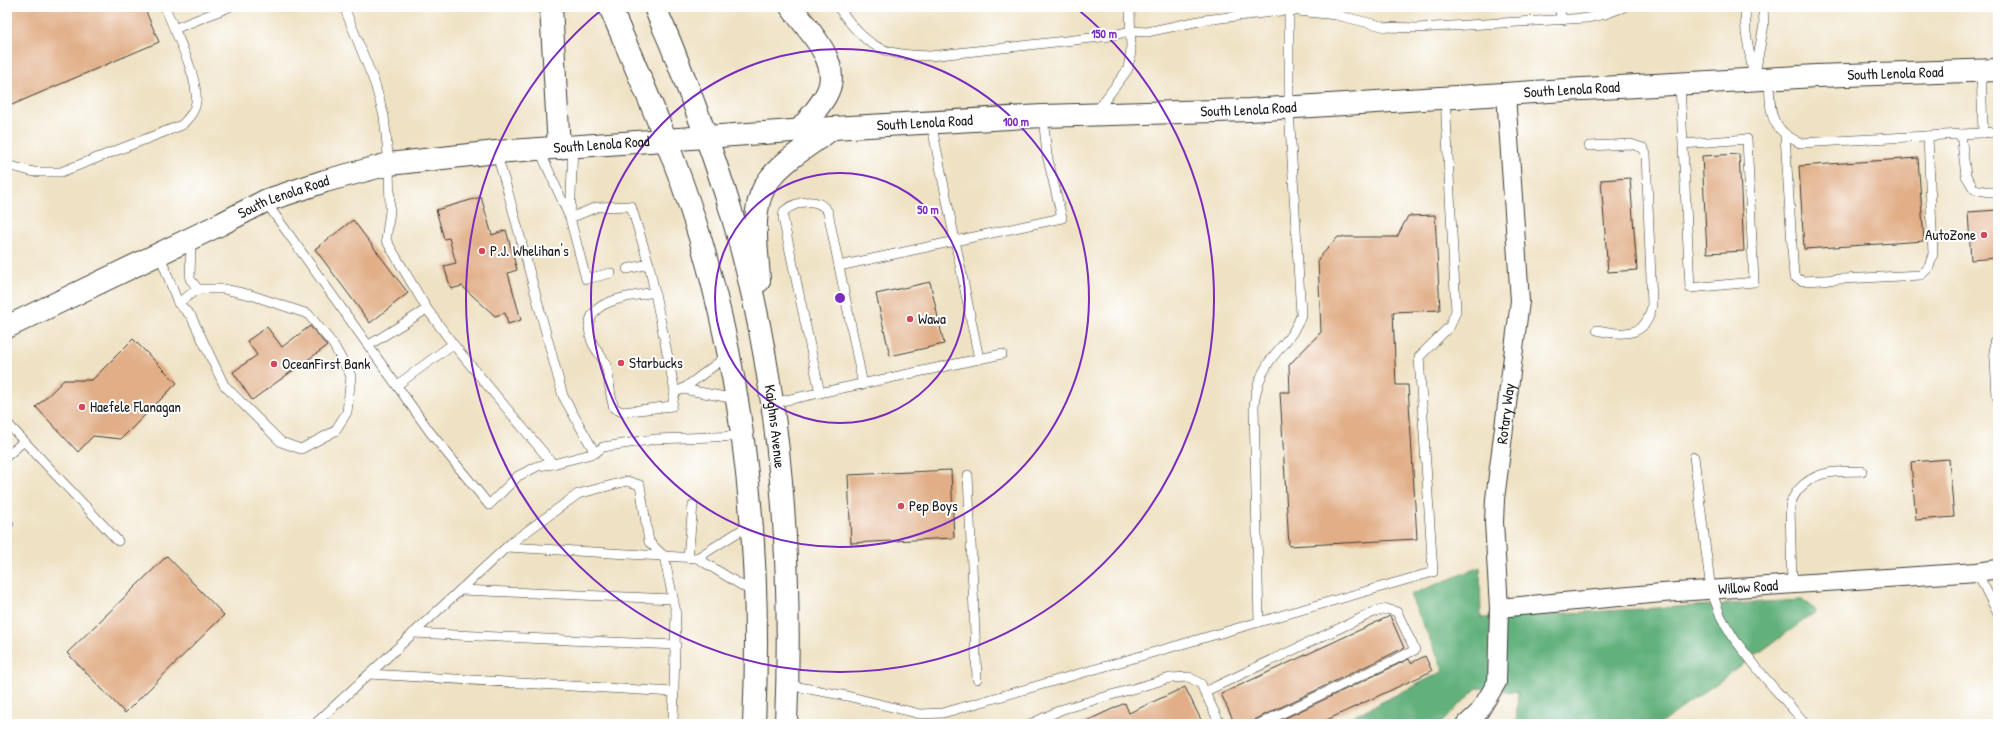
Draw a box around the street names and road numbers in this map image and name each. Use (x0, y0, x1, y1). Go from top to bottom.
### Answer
street label: South Lenola Road (1847, 61, 1944, 85)
street label: South Lenola Road (1523, 76, 1621, 103)
street label: South Lenola Road (1200, 96, 1297, 121)
street label: South Lenola Road (876, 109, 973, 135)
street label: South Lenola Road (553, 130, 650, 158)
street label: South Lenola Road (234, 169, 331, 223)
street label: Rotary Way (1491, 382, 1520, 445)
street label: Kaighns Avenue (760, 383, 791, 469)
street label: Willow Road (1717, 574, 1779, 599)

